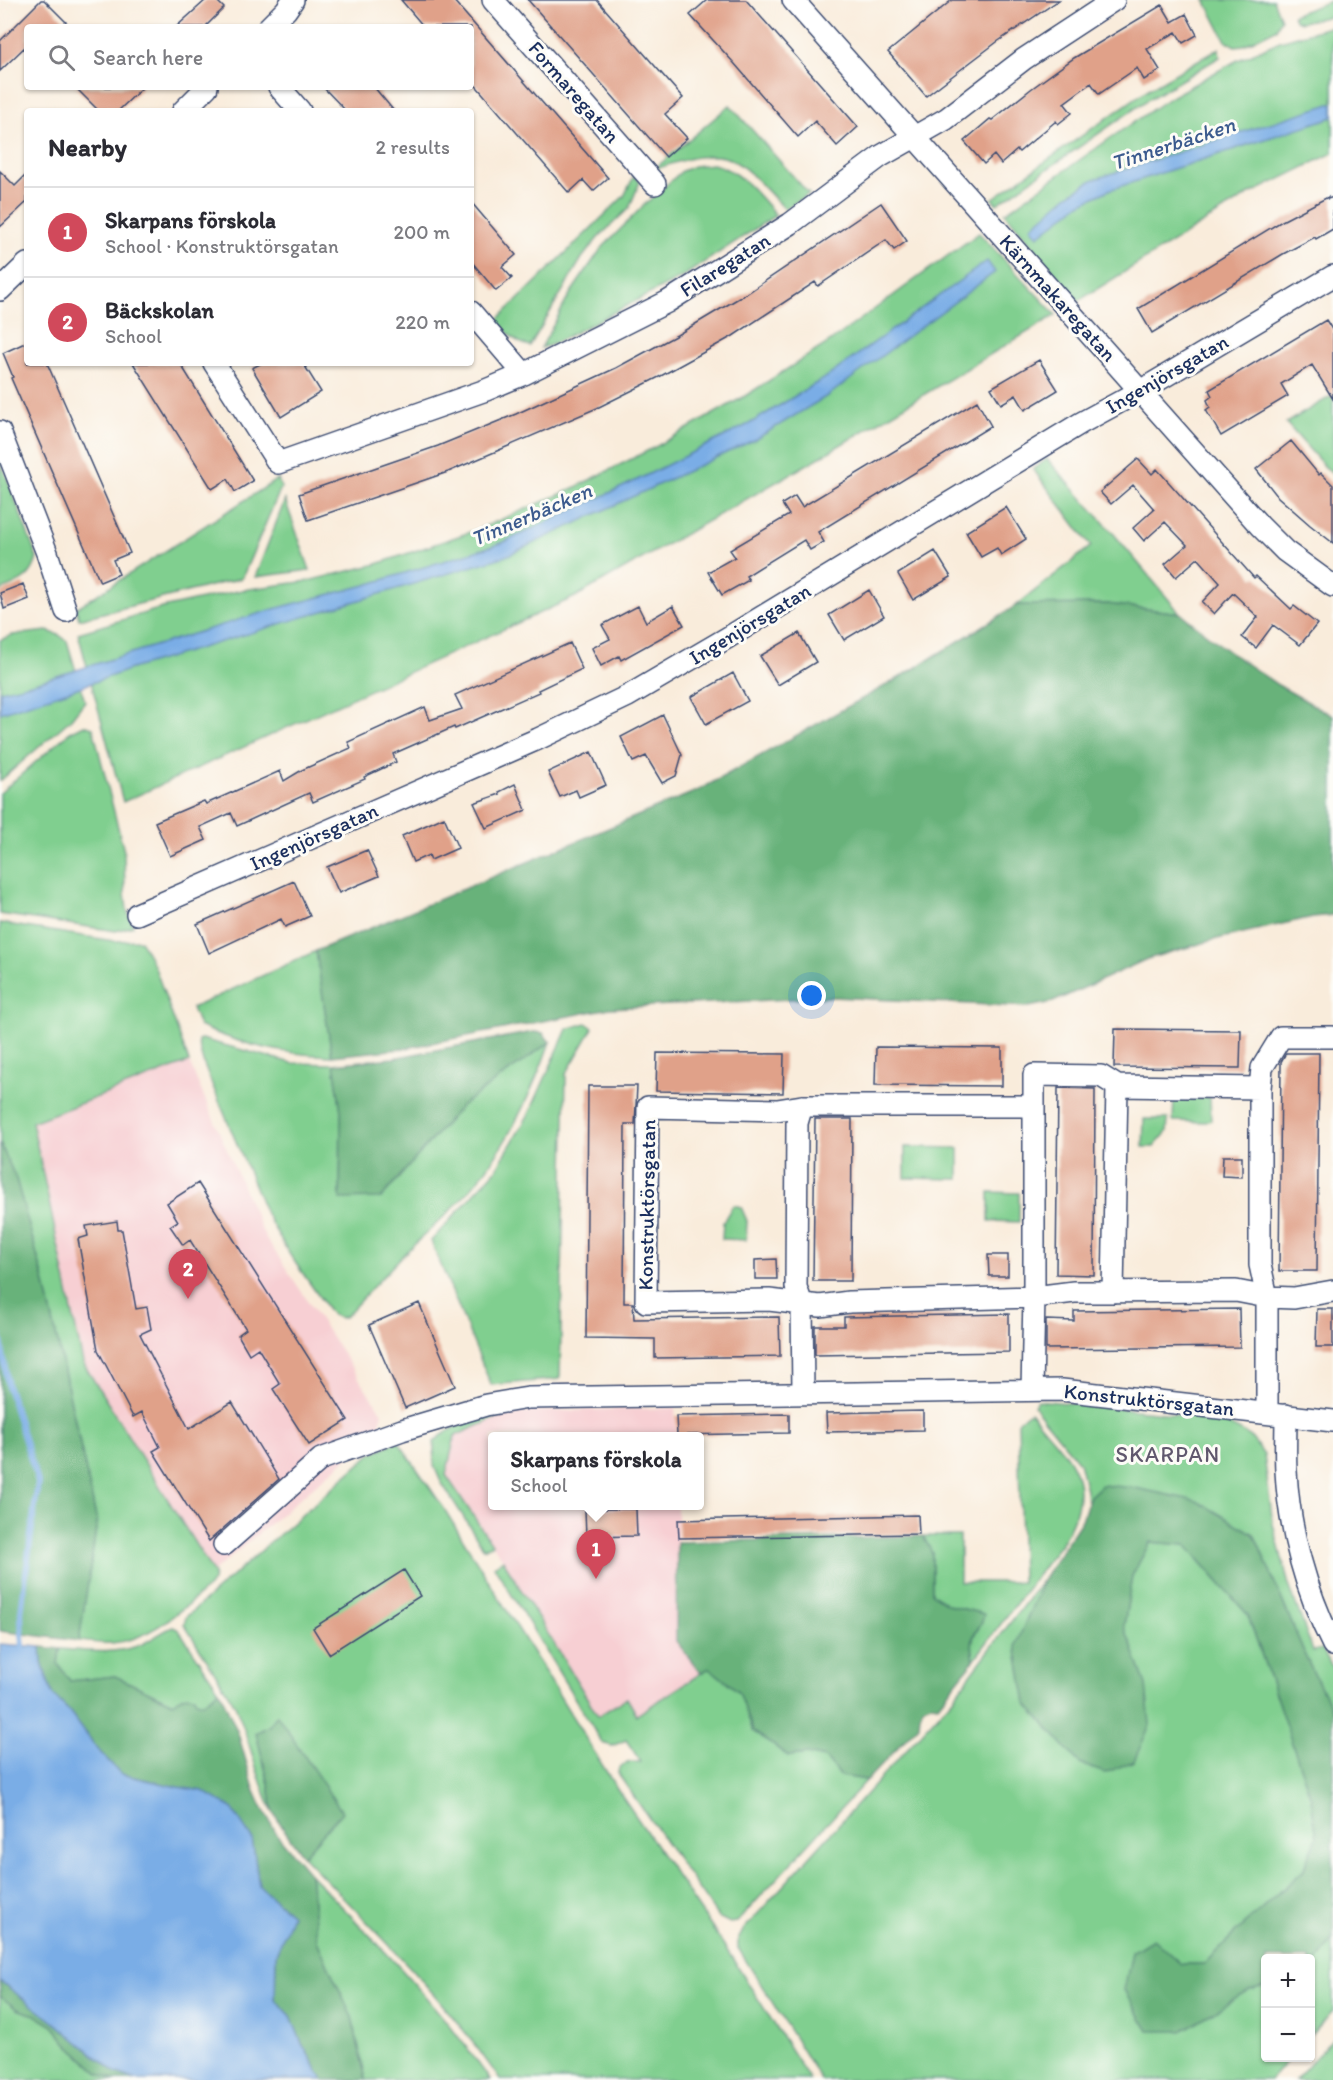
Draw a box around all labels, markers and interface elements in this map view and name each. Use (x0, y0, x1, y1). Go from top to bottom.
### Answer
search box (24, 24, 474, 90)
street label: Formaregatan (523, 36, 625, 148)
icon: search (45, 41, 78, 74)
text: Search here (93, 44, 203, 71)
water label: Tinnerbäcken (1108, 111, 1239, 176)
text: Nearby (48, 131, 127, 163)
text: 2 results (376, 135, 450, 159)
text: Skarpans förskola (105, 207, 276, 234)
text: 1 (63, 220, 72, 244)
text: 200 m (394, 220, 450, 244)
street label: Filaregatan (675, 227, 774, 302)
street label: Kärnmakaregatan (995, 229, 1122, 367)
text: School · Konstruktörsgatan (105, 234, 339, 258)
text: Bäckskolan (105, 297, 214, 324)
text: 2 (62, 310, 73, 334)
text: 220 m (395, 310, 450, 334)
text: School (105, 324, 162, 348)
street label: Ingenjörsgatan (1101, 328, 1233, 419)
water label: Tinnerbäcken (467, 477, 596, 552)
street label: Ingenjörsgatan (684, 577, 815, 670)
street label: Ingenjörsgatan (246, 797, 382, 876)
your location (797, 981, 826, 1010)
street label: Konstruktörsgatan (633, 1119, 660, 1291)
pin: 2 (168, 1250, 207, 1299)
street label: Konstruktörsgatan (1063, 1378, 1235, 1421)
popup (488, 1432, 704, 1510)
district label: SKARPAN (1115, 1441, 1221, 1468)
text: Skarpans förskola (511, 1446, 681, 1473)
text: School (511, 1473, 567, 1497)
pin: 1 (576, 1530, 616, 1579)
map controls (1261, 1954, 1315, 2062)
button: + (1261, 1954, 1315, 2008)
button: − (1261, 2008, 1315, 2062)

